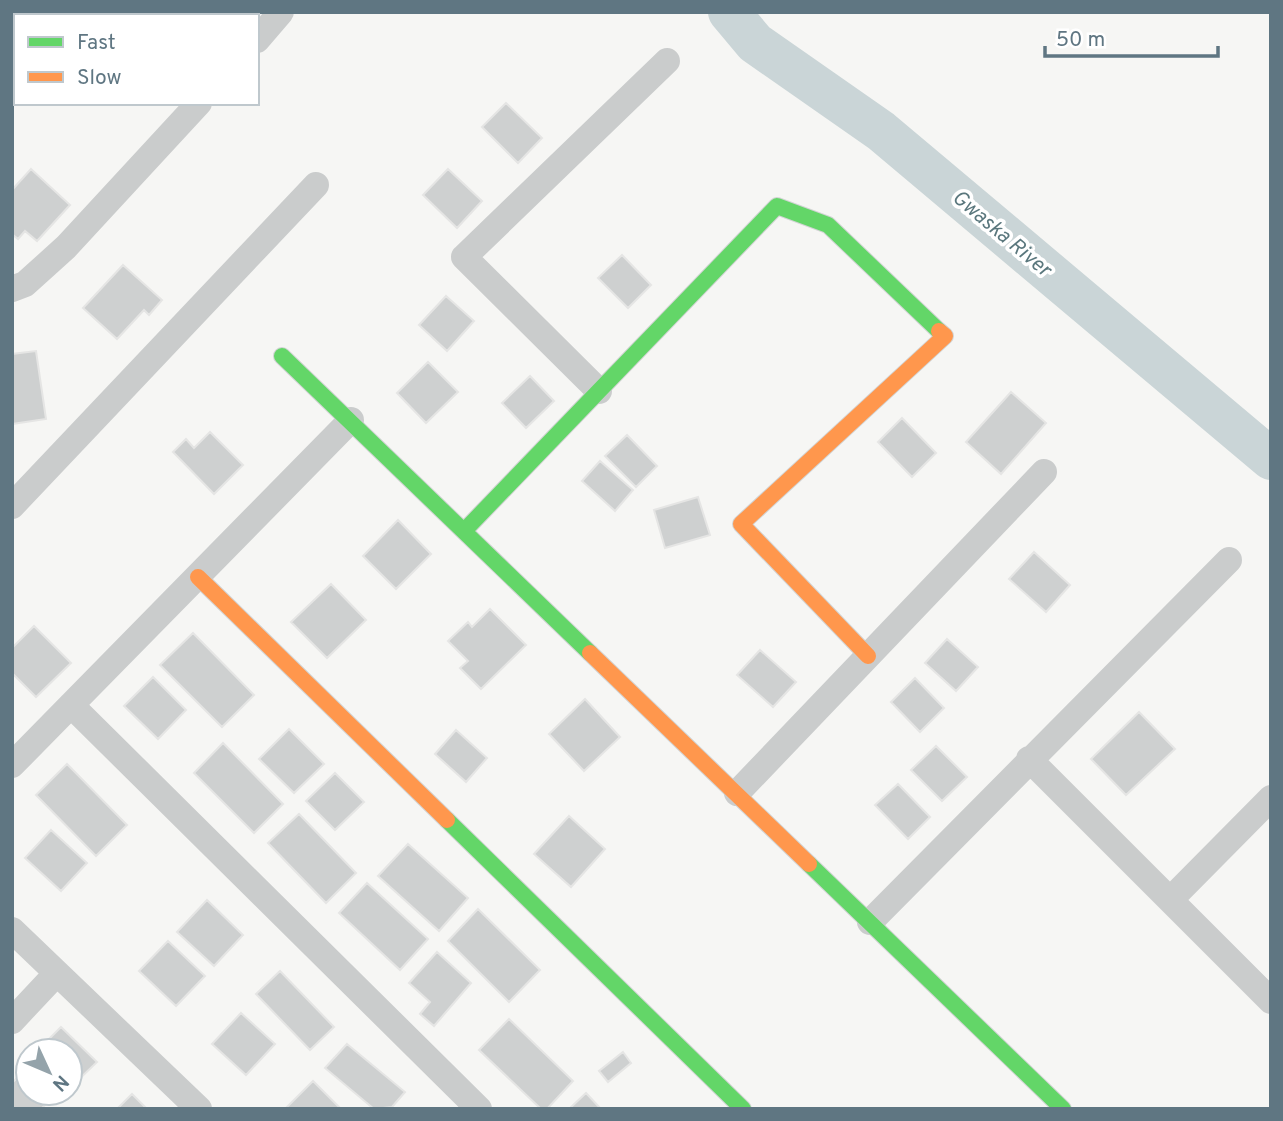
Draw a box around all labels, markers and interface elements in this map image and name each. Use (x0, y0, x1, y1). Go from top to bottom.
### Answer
legend (14, 14, 259, 105)
scale bar (1045, 14, 1218, 58)
text: 50 m (1056, 27, 1105, 54)
text: Fast (77, 30, 116, 57)
text: Slow (77, 65, 122, 92)
water label: Gwaska River (946, 185, 1058, 285)
north arrow (14, 1037, 84, 1107)
text: N (46, 1069, 73, 1096)

